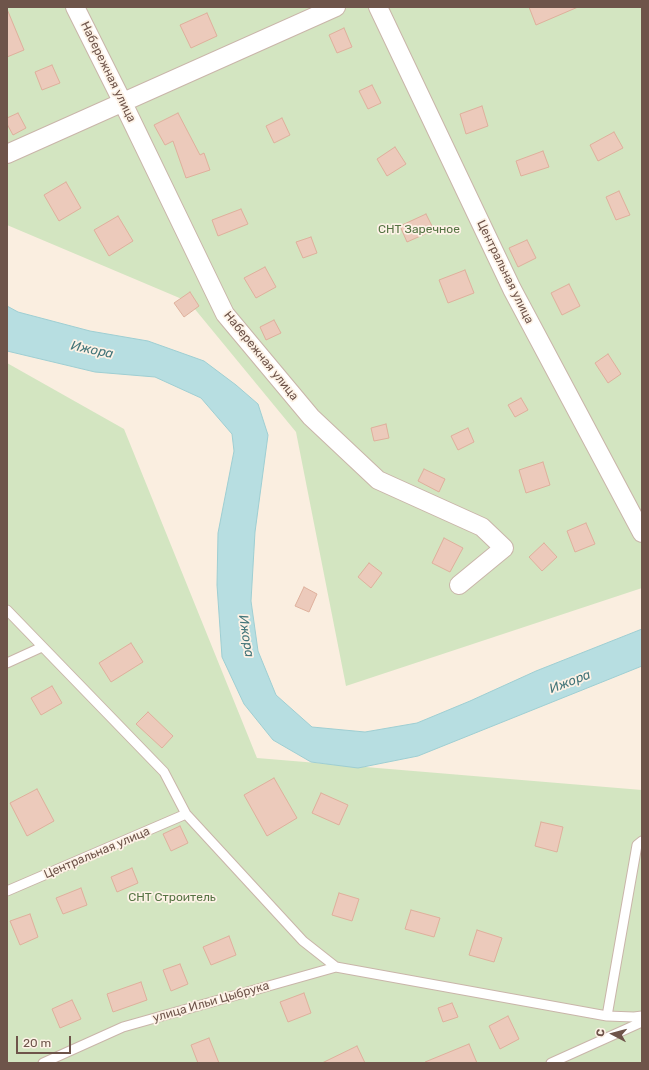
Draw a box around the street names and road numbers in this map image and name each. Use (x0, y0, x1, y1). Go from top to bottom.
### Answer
street label: Набережная улица (77, 19, 139, 125)
street label: Центральная улица (474, 218, 536, 326)
street label: Набережная улица (221, 309, 301, 403)
street label: Центральная улица (42, 824, 152, 882)
street label: улица Ильи Цыбрука (151, 978, 271, 1026)

